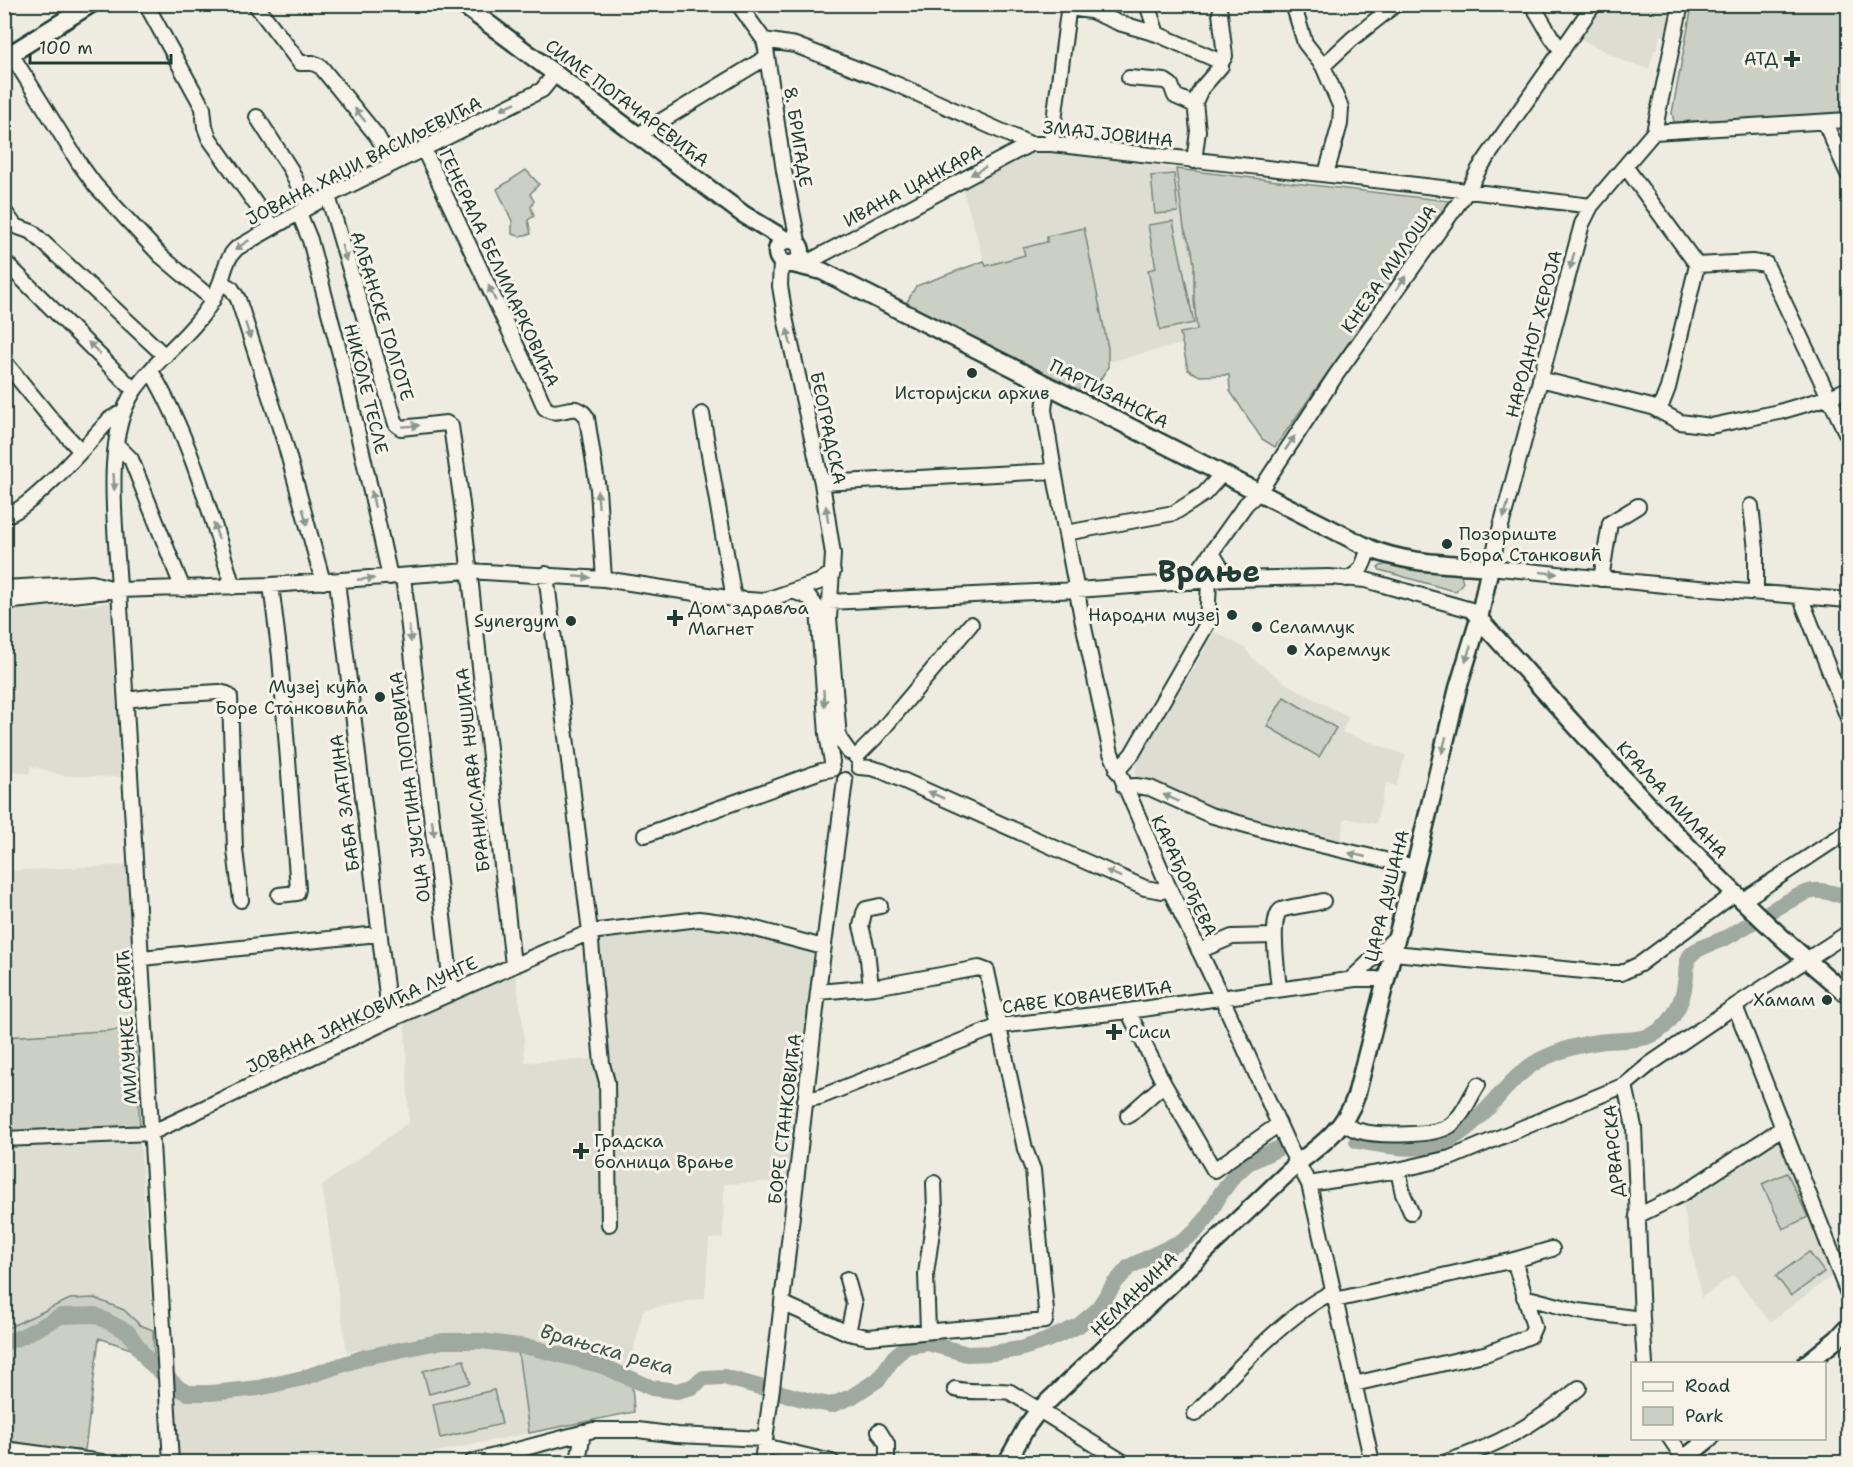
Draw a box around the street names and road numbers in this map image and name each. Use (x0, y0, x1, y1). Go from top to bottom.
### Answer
street label: СИМЕ ПОГАЧАРЕВИЋА (540, 34, 714, 172)
street label: 8. БРИГАДЕ (778, 85, 818, 189)
street label: ЈОВАНА ХАЏИ ВАСИЉЕВИЋА (242, 91, 486, 231)
street label: ЗМАЈ ЈОВИНА (1042, 115, 1174, 153)
street label: ИВАНА ЦАНКАРА (839, 139, 987, 233)
street label: ГЕНЕРАЛА БЕЛИМАРКОВИЋА (433, 145, 565, 391)
street label: КНЕЗА МИЛОША (1336, 200, 1442, 338)
street label: АЛБАНСКЕ ГОЛГОТЕ (345, 228, 419, 404)
street label: НАРОДНОГ ХЕРОЈА (1500, 247, 1568, 421)
street label: НИКОЛЕ ТЕСЛЕ (338, 321, 394, 457)
street label: ПАРТИЗАНСКА (1045, 354, 1173, 434)
street label: БЕОГРАДСКА (804, 369, 852, 487)
street label: БРАНИСЛАВА НУШИЋА (450, 666, 496, 874)
street label: ОЦА ЈУСТИНА ПОПОВИЋА (384, 670, 436, 904)
street label: БАБА ЗЛАТИНА (325, 733, 365, 873)
street label: КРАЉА МИЛАНА (1611, 736, 1733, 864)
street label: КАРАЂОРЂЕВА (1145, 811, 1223, 941)
street label: ЦАРА ДУШАНА (1359, 827, 1415, 965)
street label: МИЛУНКЕ САВИЋ (111, 949, 143, 1105)
street label: ЈОВАНА ЈАНКОВИЋА ЛУНГЕ (243, 951, 481, 1079)
street label: САВЕ КОВАЧЕВИЋА (1001, 975, 1173, 1019)
street label: БОРЕ СТАНКОВИЋА (763, 1032, 807, 1206)
street label: ДРВАРСКА (1598, 1104, 1630, 1198)
street label: НЕМАЊИНА (1085, 1246, 1183, 1342)

